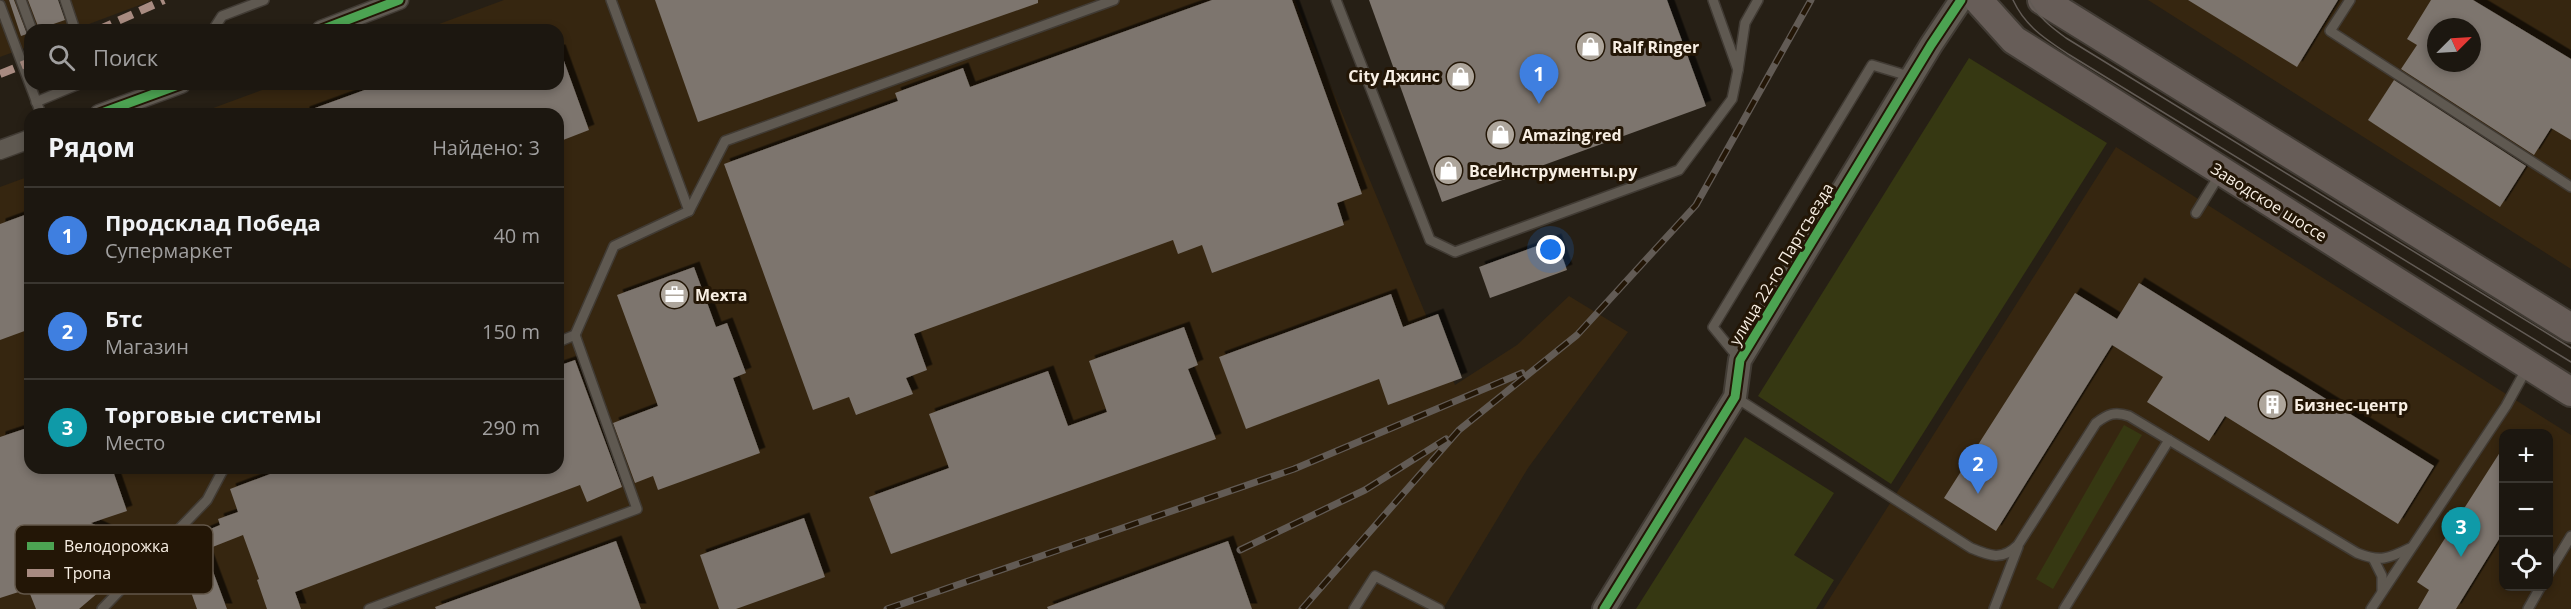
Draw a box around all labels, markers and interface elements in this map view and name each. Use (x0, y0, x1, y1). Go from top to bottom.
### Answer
north arrow (2427, 18, 2481, 72)
search box (24, 24, 564, 90)
shop icon: Ralf Ringer (1575, 31, 1607, 63)
place label: Ralf Ringer (1612, 36, 1699, 58)
icon: search (45, 41, 78, 74)
text: Поиск (93, 42, 158, 72)
pin: 1 (1520, 54, 1558, 104)
shop icon: City Джинс (1445, 60, 1477, 92)
place label: City Джинс (1348, 65, 1440, 87)
shop icon: Amazing red (1485, 119, 1517, 151)
place label: Amazing red (1522, 124, 1622, 146)
text: Рядом (48, 129, 135, 165)
text: Найдено: 3 (432, 134, 540, 161)
shop icon: ВсеИнструменты.ру (1432, 155, 1464, 187)
street label: Заводское шоссе (2207, 157, 2331, 247)
place label: ВсеИнструменты.ру (1469, 160, 1638, 182)
street label: улица 22-го Партсъезда (1724, 179, 1838, 349)
text: Продсклад Победа (105, 207, 321, 237)
text: 1 (62, 222, 73, 249)
text: 40 m (493, 222, 540, 249)
your location (1536, 235, 1565, 264)
text: Супермаркет (105, 237, 232, 264)
office icon: Мехта (658, 279, 690, 311)
place label: Мехта (695, 284, 747, 306)
text: Бтс (105, 303, 143, 333)
text: 2 (62, 318, 73, 345)
text: 150 m (482, 318, 540, 345)
text: Магазин (105, 333, 189, 360)
building icon: Бизнес-центр (2257, 389, 2289, 421)
place label: Бизнес-центр (2294, 394, 2408, 416)
text: Торговые системы (105, 399, 322, 429)
text: 3 (62, 414, 73, 441)
text: 290 m (482, 414, 540, 441)
text: Место (105, 429, 165, 456)
map controls (2499, 429, 2553, 591)
button: + (2499, 429, 2553, 483)
pin: 2 (1958, 444, 1998, 494)
button: − (2499, 483, 2553, 537)
pin: 3 (2442, 508, 2480, 557)
legend (15, 525, 213, 594)
text: Велодорожка (64, 535, 169, 557)
button: locate (2499, 537, 2553, 591)
text: Тропа (64, 562, 111, 584)

